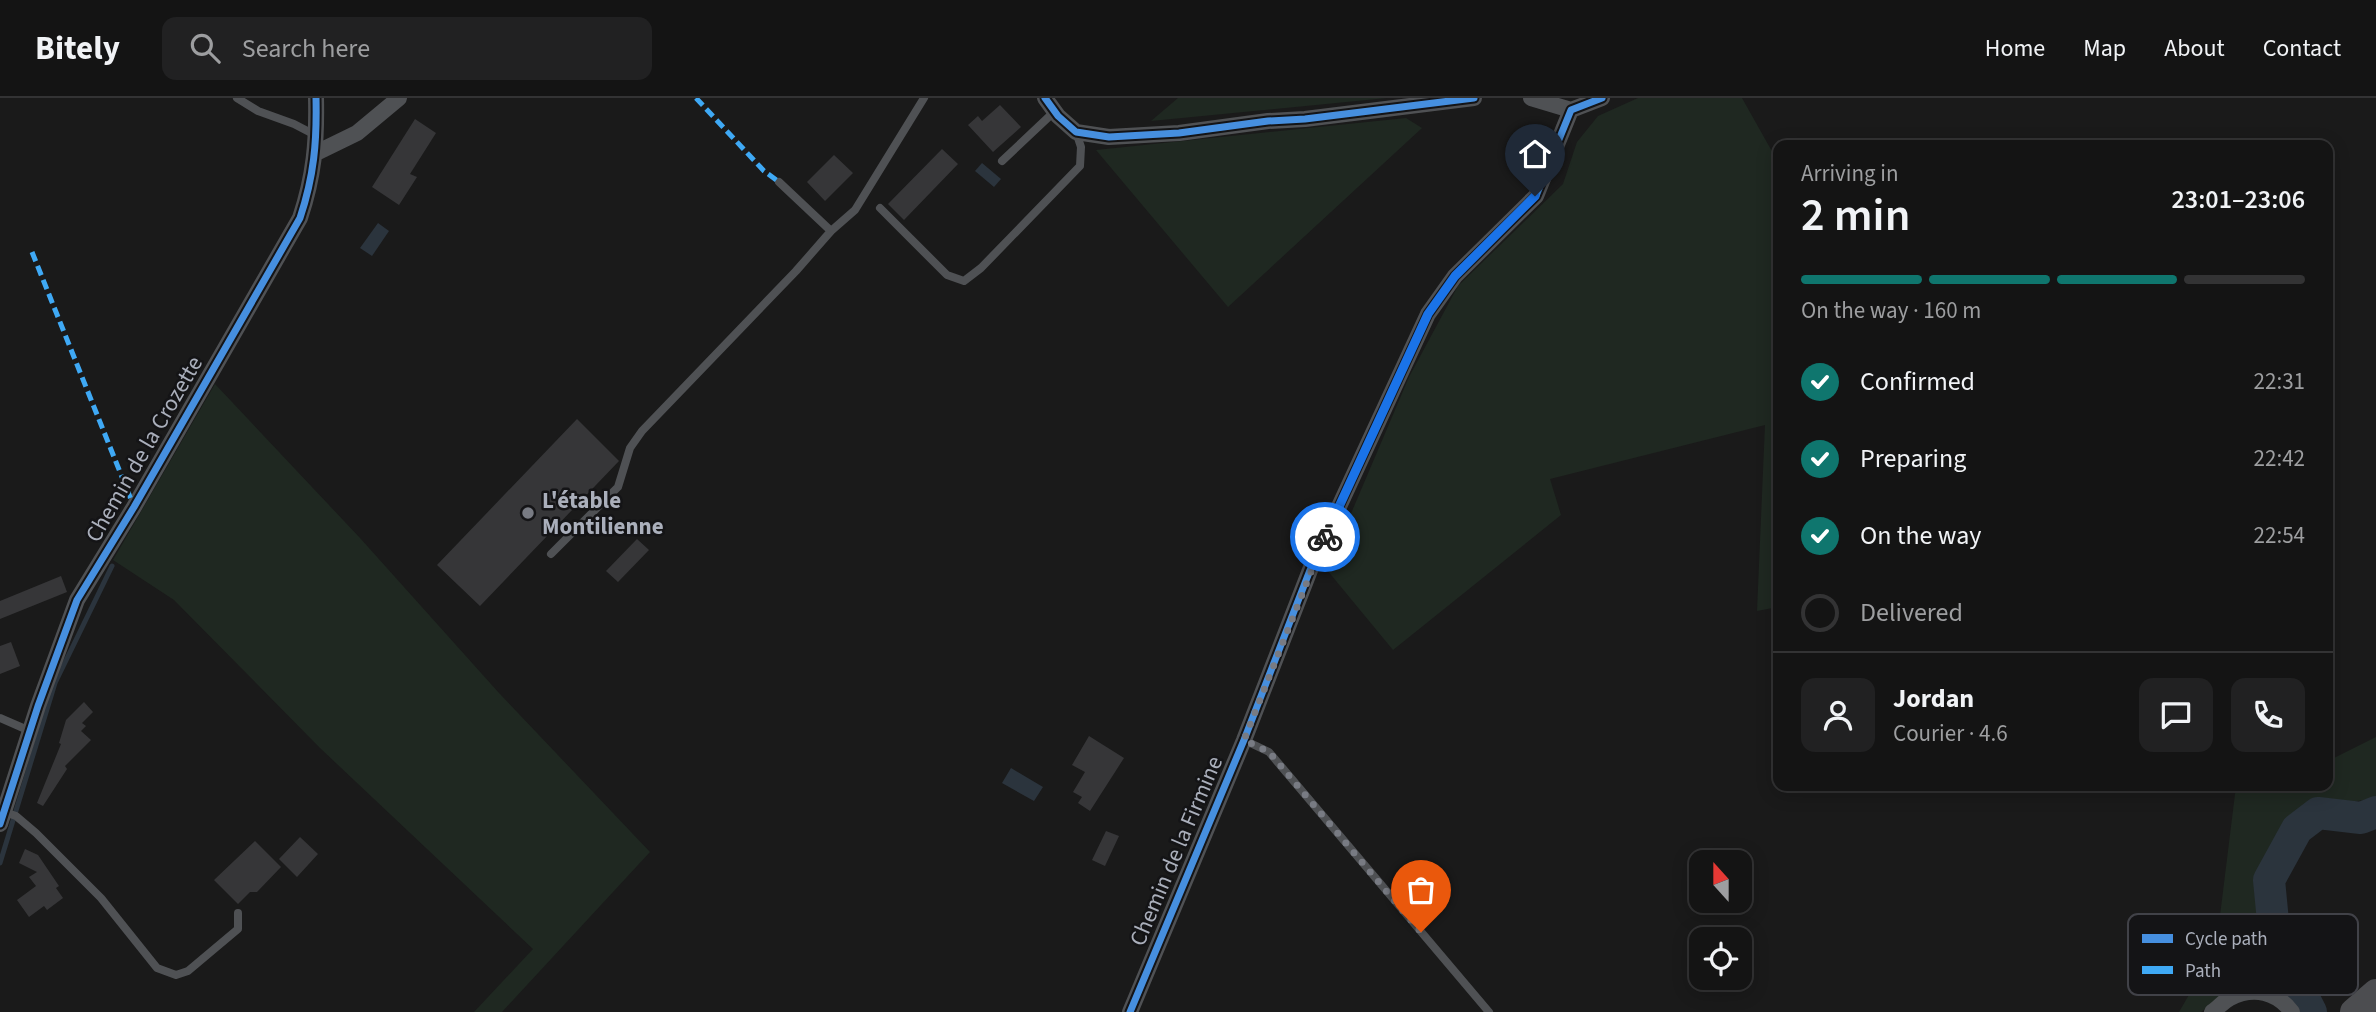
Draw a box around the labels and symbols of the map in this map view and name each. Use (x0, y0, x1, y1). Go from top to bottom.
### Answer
pin (1505, 124, 1565, 196)
street label: Chemin de la Crozette (77, 350, 211, 548)
place label: L'étable Montilienne (542, 484, 664, 543)
courier (1290, 502, 1360, 572)
marker: L'étable Montilienne (520, 505, 536, 521)
street label: Chemin de la Firmine (1121, 751, 1231, 951)
north arrow (1689, 850, 1752, 914)
pin (1391, 860, 1451, 932)
legend (2128, 914, 2358, 995)
text: Cycle path (2185, 926, 2267, 953)
text: Path (2185, 958, 2221, 985)

